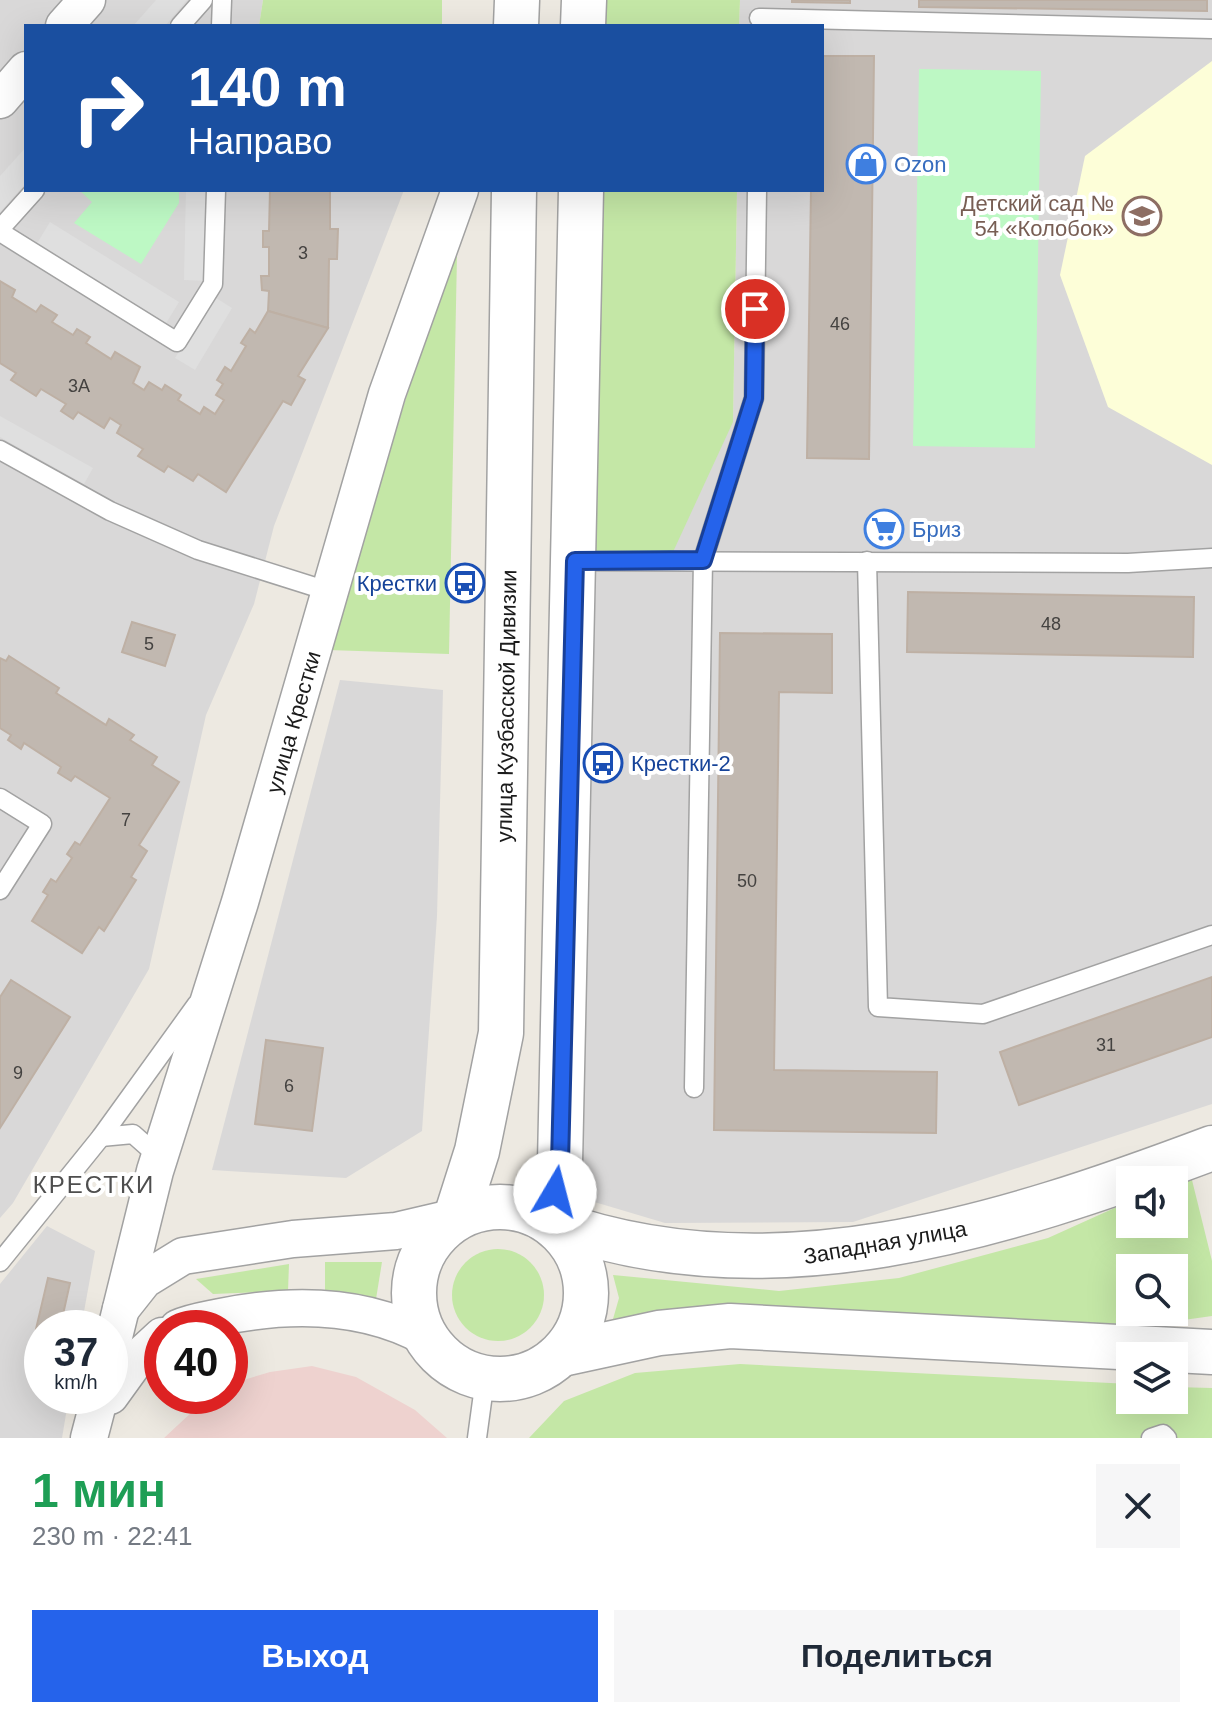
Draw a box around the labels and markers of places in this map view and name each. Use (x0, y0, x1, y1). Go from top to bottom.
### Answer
shop icon: Ozon (845, 143, 887, 185)
place label: Ozon (894, 152, 947, 177)
place label: Детский сад № 54 «Колобок» (961, 191, 1114, 241)
school or university icon: Детский сад № 54 «Колобок» (1121, 195, 1163, 237)
pin (721, 275, 789, 343)
supermarket icon: Бриз (863, 508, 905, 550)
place label: Бриз (912, 517, 961, 542)
bus stop icon: Крестки (444, 562, 486, 604)
place label: Крестки (357, 571, 437, 596)
bus stop icon: Крестки-2 (582, 742, 624, 784)
place label: Крестки-2 (631, 751, 731, 776)

